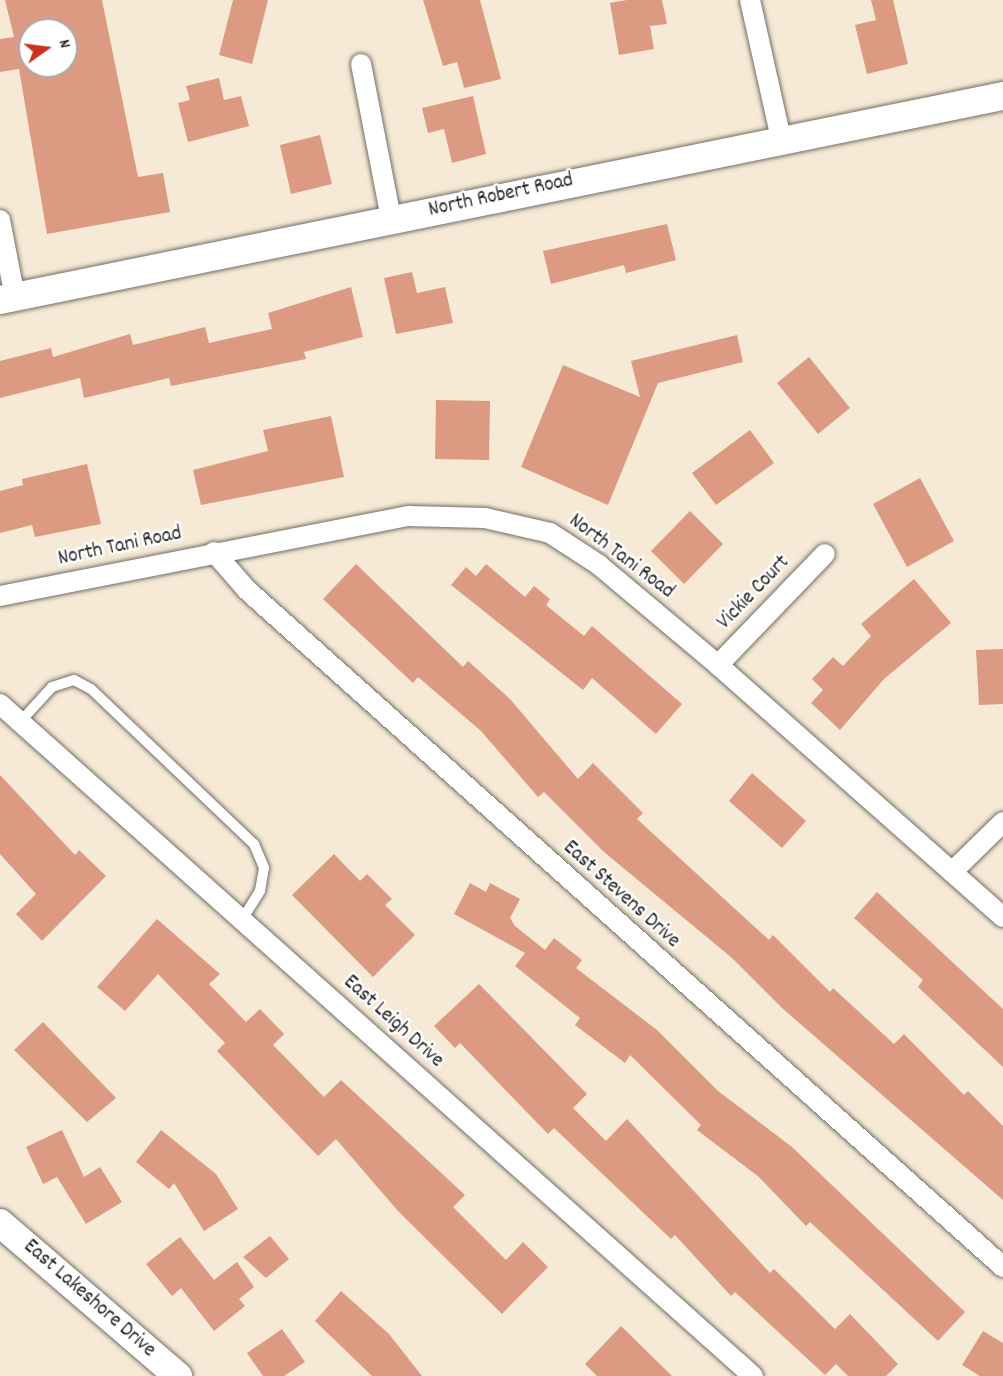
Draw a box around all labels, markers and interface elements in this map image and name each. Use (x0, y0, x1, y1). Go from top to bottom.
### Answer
north arrow (18, 18, 78, 78)
text: N (52, 37, 76, 51)
street label: North Robert Road (426, 168, 576, 224)
street label: North Tani Road (563, 509, 679, 605)
street label: North Tani Road (56, 522, 184, 572)
street label: Vickie Court (713, 551, 795, 635)
street label: East Stevens Drive (557, 836, 685, 954)
street label: East Leigh Drive (338, 970, 448, 1074)
street label: East Lakeshore Drive (18, 1235, 160, 1363)

